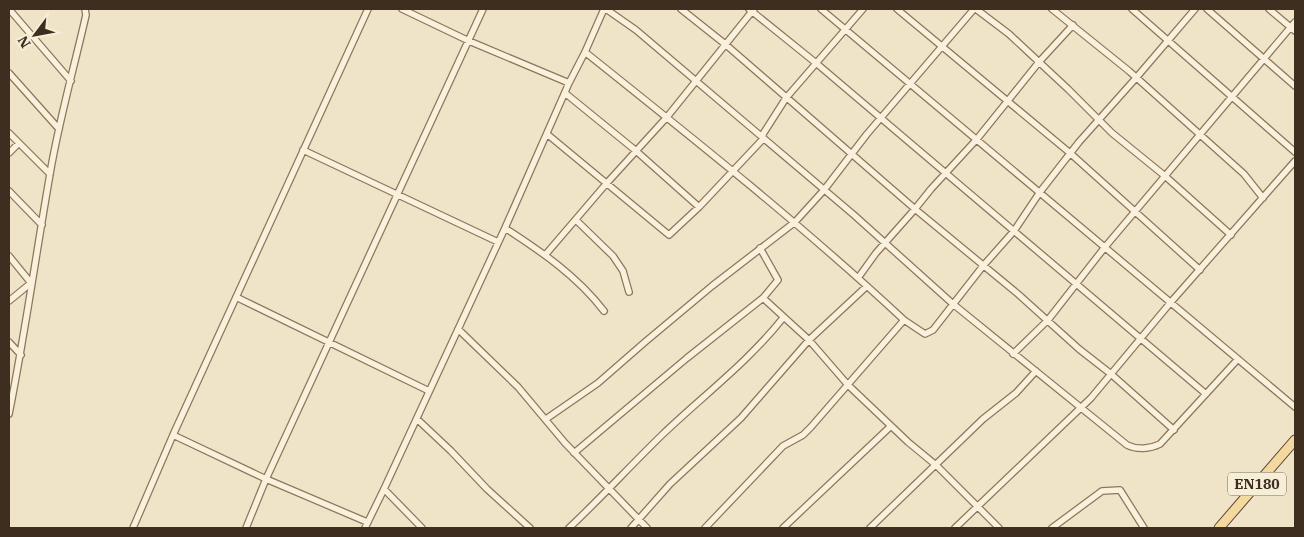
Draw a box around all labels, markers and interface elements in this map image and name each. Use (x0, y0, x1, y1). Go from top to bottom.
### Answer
north arrow (10, 10, 60, 60)
text: N (13, 32, 35, 51)
road number: EN180 (1228, 472, 1286, 496)

